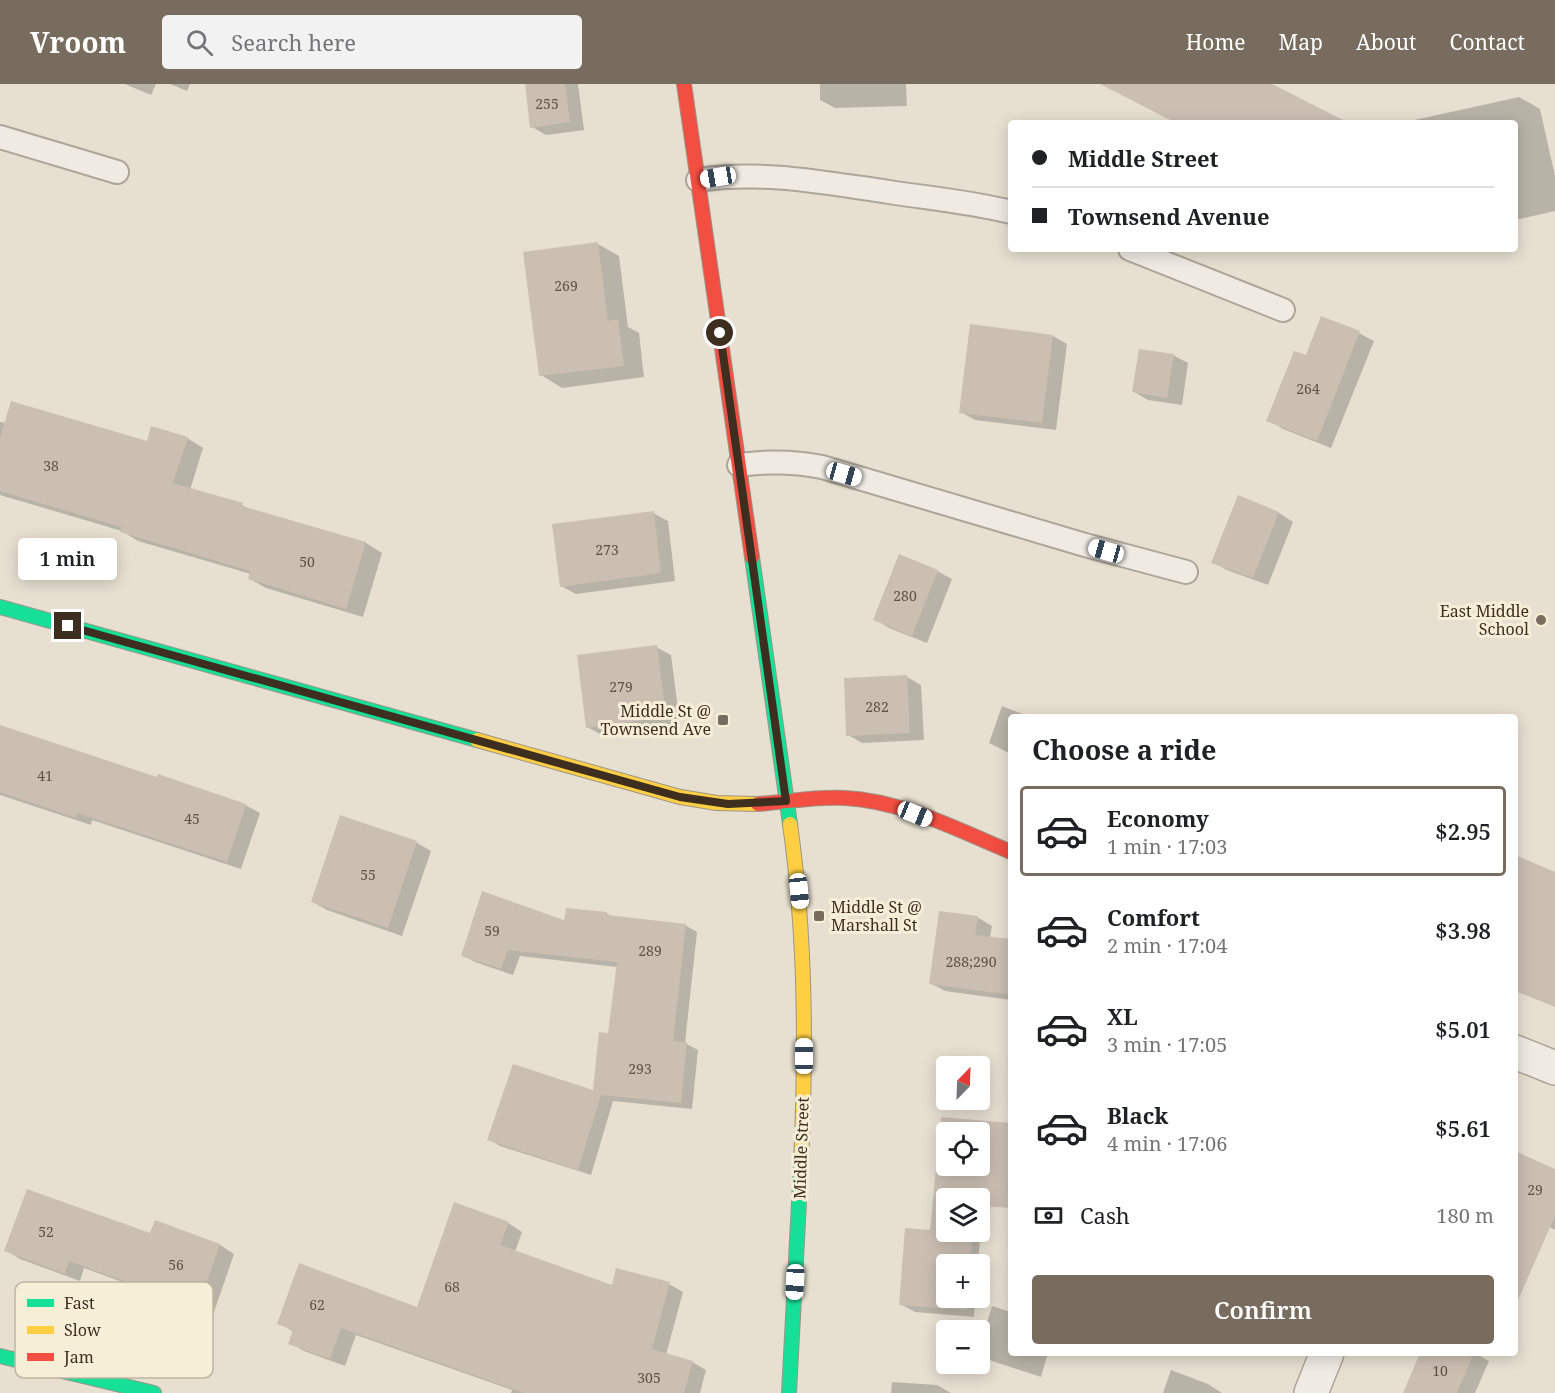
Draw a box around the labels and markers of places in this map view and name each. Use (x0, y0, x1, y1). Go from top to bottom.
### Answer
place label: East Middle School (1440, 600, 1529, 640)
marker: East Middle School (1534, 613, 1548, 627)
place label: Middle St @ Townsend Ave (600, 700, 711, 740)
marker: Middle St @ Townsend Ave (716, 713, 730, 727)
place label: Middle St @ Marshall St (831, 896, 922, 936)
marker: Middle St @ Marshall St (812, 909, 826, 923)

